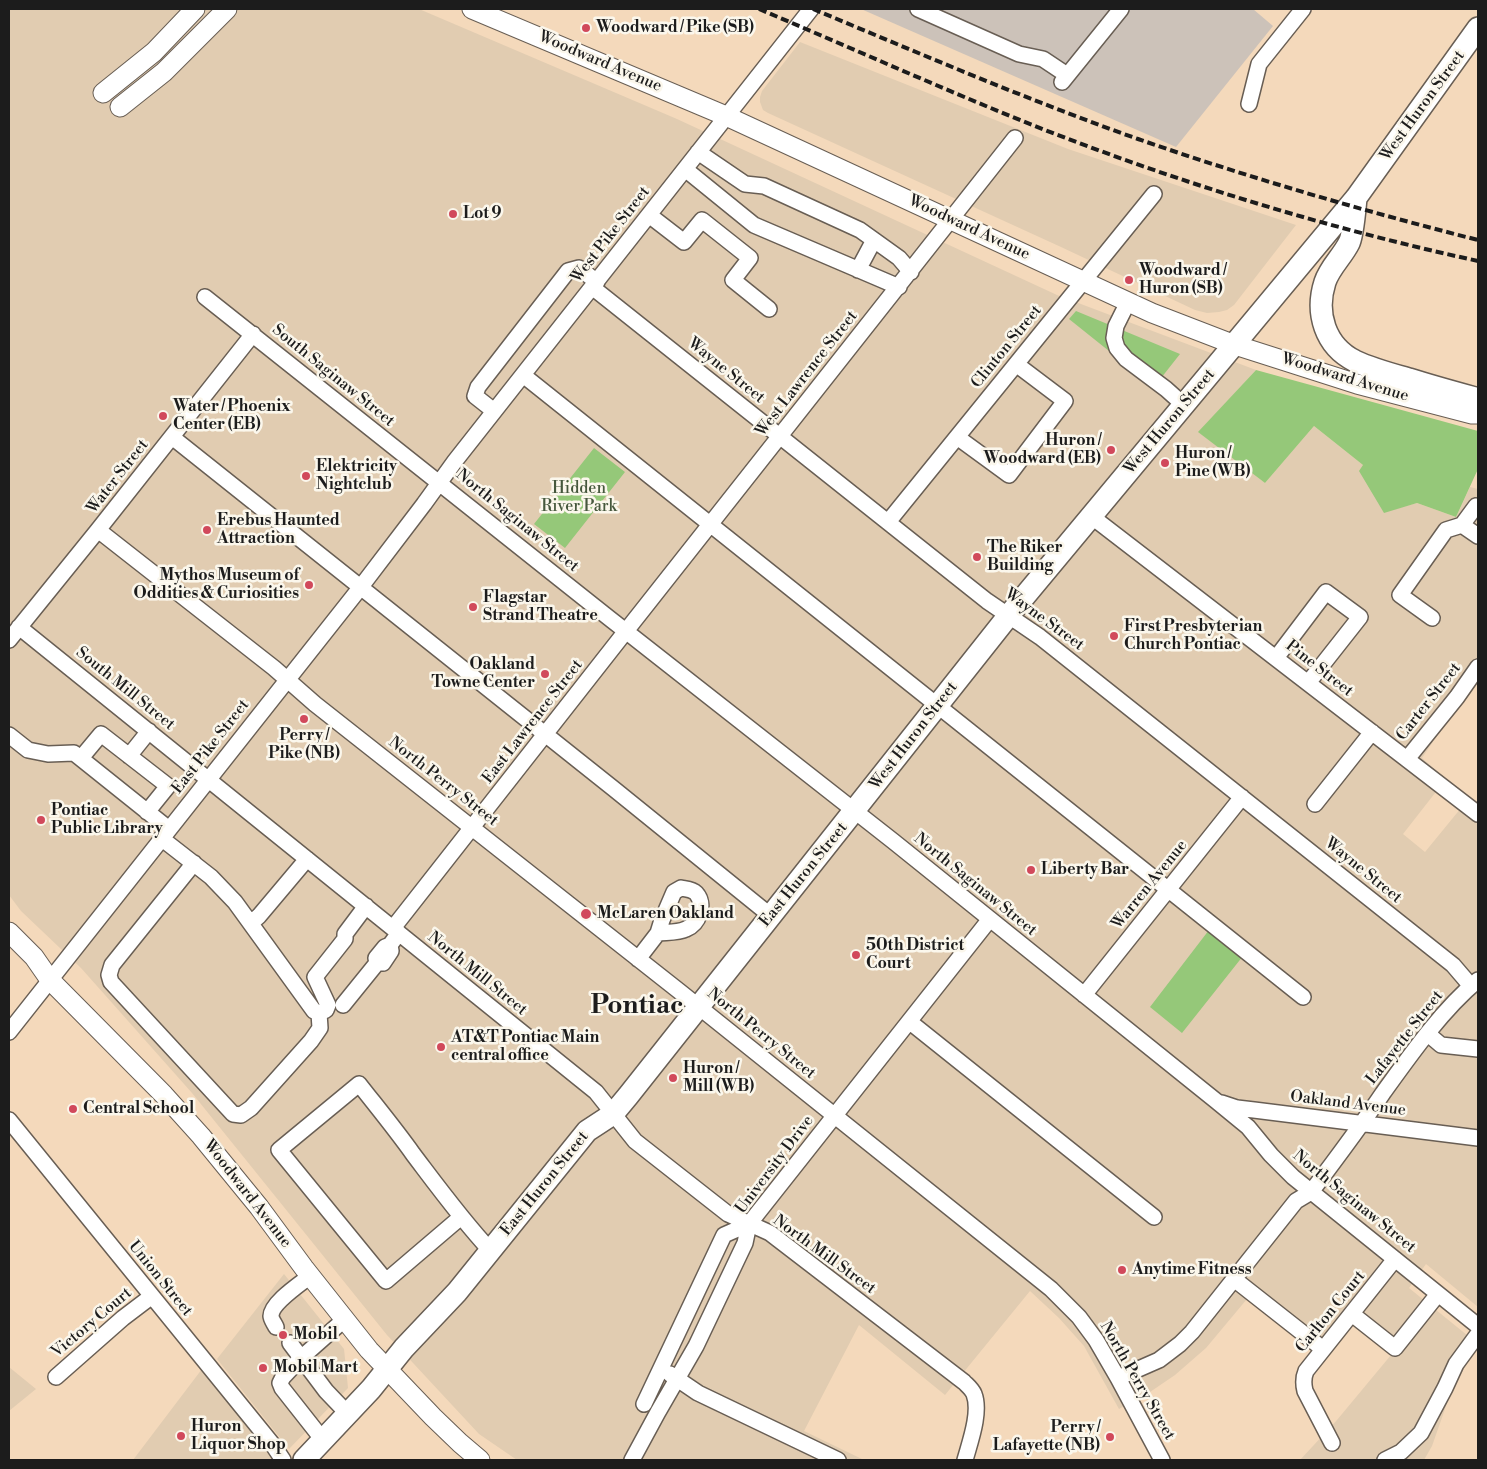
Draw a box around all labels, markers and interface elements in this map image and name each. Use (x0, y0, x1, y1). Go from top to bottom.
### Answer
place label: Woodward / Pike (SB) (596, 18, 754, 38)
marker: Woodward / Pike (SB) (580, 22, 592, 34)
street label: Woodward Avenue (536, 27, 664, 97)
street label: West Huron Street (1377, 47, 1469, 165)
street label: West Pike Street (567, 183, 655, 287)
street label: Woodward Avenue (905, 191, 1033, 265)
place label: Lot 9 (463, 204, 501, 224)
marker: Lot 9 (447, 208, 459, 220)
place label: Woodward / Huron (SB) (1139, 261, 1226, 299)
marker: Woodward / Huron (SB) (1123, 274, 1135, 286)
street label: Clinton Street (968, 302, 1046, 392)
street label: West Lawrence Street (752, 307, 862, 441)
street label: South Saginaw Street (268, 321, 398, 431)
street label: Wayne Street (684, 334, 768, 408)
street label: Woodward Avenue (1279, 350, 1411, 406)
street label: West Huron Street (1120, 365, 1220, 479)
place label: Water / Phoenix Center (EB) (173, 397, 290, 435)
marker: Water / Phoenix Center (EB) (157, 410, 169, 422)
place label: Huron / Woodward (EB) (984, 431, 1101, 469)
street label: Water Street (83, 436, 153, 518)
marker: Huron / Woodward (EB) (1105, 444, 1117, 456)
place label: Huron / Pine (WB) (1175, 444, 1250, 482)
place label: Elektricity Nightclub (316, 457, 397, 495)
marker: Huron / Pine (WB) (1159, 457, 1171, 469)
street label: North Saginaw Street (452, 465, 582, 577)
marker: Elektricity Nightclub (300, 470, 312, 482)
park label: Hidden River Park (541, 479, 617, 517)
place label: Erebus Haunted Attraction (217, 511, 340, 549)
marker: Erebus Haunted Attraction (201, 524, 213, 536)
place label: The Riker Building (987, 538, 1063, 576)
marker: The Riker Building (971, 551, 983, 563)
place label: Mythos Museum of Oddities & Curiosities (134, 566, 299, 604)
marker: Mythos Museum of Oddities & Curiosities (303, 579, 315, 591)
street label: Wayne Street (1000, 585, 1088, 655)
place label: Flagstar Strand Theatre (483, 588, 598, 626)
marker: Flagstar Strand Theatre (467, 601, 479, 613)
place label: First Presbyterian Church Pontiac (1124, 617, 1262, 655)
marker: First Presbyterian Church Pontiac (1108, 630, 1120, 642)
street label: Pine Street (1281, 637, 1357, 701)
street label: South Mill Street (72, 643, 178, 735)
place label: Oakland Towne Center (432, 655, 535, 693)
street label: East Lawrence Street (479, 656, 587, 788)
street label: Carter Street (1393, 659, 1465, 745)
marker: Oakland Towne Center (539, 668, 551, 680)
street label: West Huron Street (866, 678, 962, 794)
street label: East Pike Street (168, 696, 254, 798)
marker: Perry / Pike (NB) (298, 713, 310, 725)
place label: Perry / Pike (NB) (268, 726, 340, 764)
street label: North Perry Street (384, 733, 502, 831)
place label: Pontiac Public Library (51, 801, 163, 839)
marker: Pontiac Public Library (35, 814, 47, 826)
street label: East Huron Street (756, 819, 852, 931)
street label: North Saginaw Street (910, 829, 1040, 941)
street label: Wayne Street (1321, 834, 1405, 908)
street label: Warren Avenue (1108, 837, 1192, 933)
place label: Liberty Bar (1041, 860, 1129, 880)
marker: Liberty Bar (1025, 864, 1037, 876)
place label: McLaren Oakland (597, 904, 734, 924)
marker: McLaren Oakland (579, 907, 593, 921)
street label: North Mill Street (423, 928, 531, 1020)
place label: 50th District Court (866, 936, 964, 974)
marker: 50th District Court (850, 949, 862, 961)
street label: North Perry Street (703, 984, 819, 1084)
street label: Lafayette Street (1362, 987, 1448, 1089)
district label: Pontiac (590, 991, 684, 1023)
place label: AT&T Pontiac Main central office (451, 1028, 599, 1066)
marker: AT&T Pontiac Main central office (435, 1041, 447, 1053)
place label: Huron / Mill (WB) (683, 1059, 754, 1097)
marker: Huron / Mill (WB) (667, 1072, 679, 1084)
street label: Oakland Avenue (1289, 1087, 1407, 1121)
place label: Central School (83, 1099, 194, 1119)
marker: Central School (67, 1103, 79, 1115)
street label: University Drive (732, 1112, 818, 1218)
street label: East Huron Street (497, 1128, 593, 1240)
street label: Woodward Avenue (199, 1136, 295, 1252)
street label: North Saginaw Street (1289, 1146, 1419, 1258)
street label: North Mill Street (769, 1211, 879, 1299)
street label: Union Street (124, 1237, 196, 1321)
place label: Anytime Fitness (1132, 1260, 1252, 1280)
marker: Anytime Fitness (1116, 1264, 1128, 1276)
street label: Carlton Court (1292, 1267, 1370, 1357)
street label: Victory Court (48, 1284, 136, 1362)
street label: North Perry Street (1095, 1318, 1179, 1444)
place label: Mobil (293, 1325, 338, 1345)
marker: Mobil (277, 1329, 289, 1341)
place label: Mobil Mart (273, 1358, 358, 1378)
marker: Mobil Mart (257, 1362, 269, 1374)
place label: Huron Liquor Shop (191, 1417, 286, 1455)
place label: Perry / Lafayette (NB) (993, 1418, 1100, 1456)
marker: Huron Liquor Shop (175, 1430, 187, 1442)
marker: Perry / Lafayette (NB) (1104, 1431, 1116, 1443)

